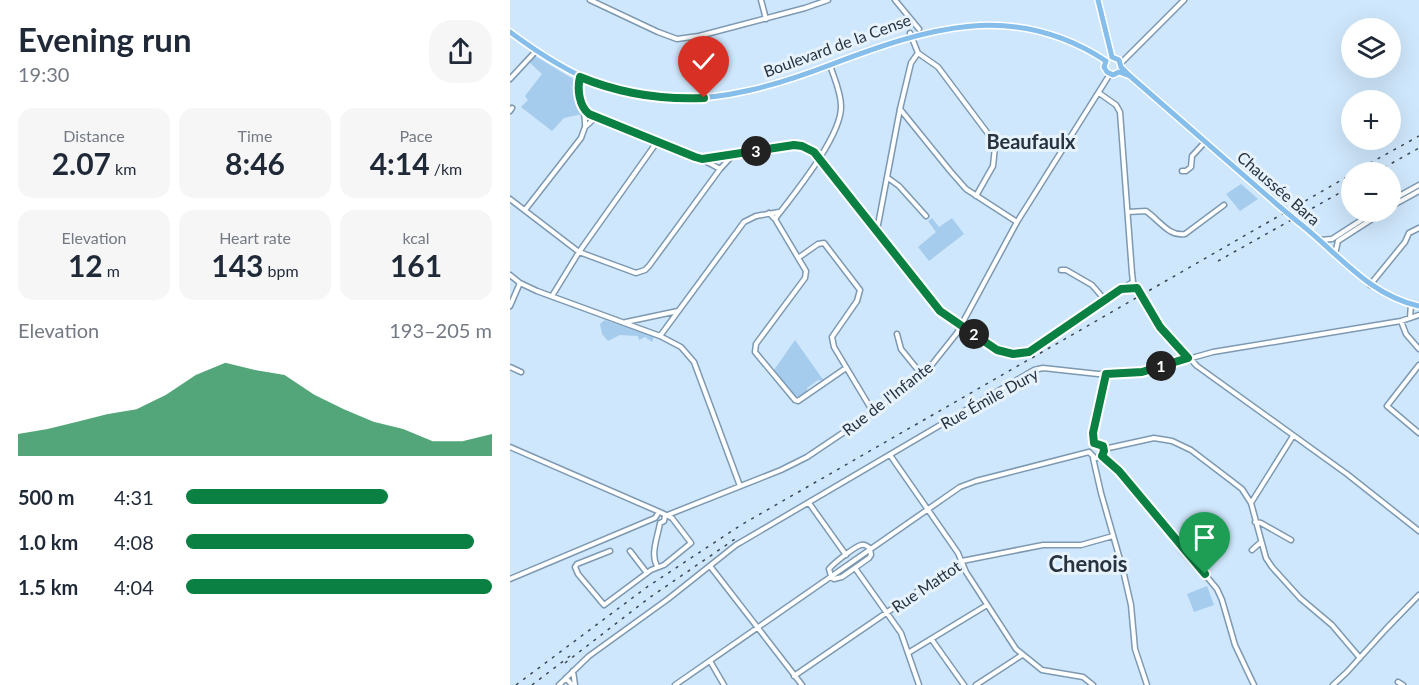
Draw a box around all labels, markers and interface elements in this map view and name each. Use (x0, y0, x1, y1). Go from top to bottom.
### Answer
street label: Boulevard de la Cense (761, 9, 913, 81)
map controls (1341, 18, 1401, 222)
button: layers (1341, 18, 1401, 78)
text: Evening run (18, 19, 192, 59)
button: share (429, 20, 492, 83)
pin (678, 36, 729, 98)
icon: check (687, 45, 720, 78)
text: 19:30 (18, 62, 69, 86)
button: + (1341, 90, 1401, 150)
text: Distance (63, 126, 125, 145)
text: Time (238, 126, 272, 145)
text: Pace (399, 126, 433, 145)
district label: Beaufaulx (986, 129, 1076, 153)
pin: 3 (741, 136, 771, 166)
text: 3 (751, 141, 761, 160)
text: 2.07 (52, 145, 111, 181)
text: 8:46 (225, 145, 285, 181)
text: 4:14 (370, 145, 430, 181)
street label: Chaussée Bara (1234, 147, 1324, 229)
text: km (111, 159, 136, 178)
text: /km (430, 159, 462, 178)
button: − (1341, 162, 1401, 222)
text: Elevation (62, 228, 127, 247)
text: Heart rate (219, 228, 291, 247)
text: kcal (402, 228, 430, 247)
text: 12 (68, 247, 103, 283)
text: 143 (211, 247, 264, 283)
text: 161 (390, 247, 442, 283)
text: m (103, 261, 120, 280)
text: bpm (264, 261, 299, 280)
text: Elevation (18, 318, 99, 342)
text: 193–205 m (389, 318, 492, 342)
pin: 2 (959, 319, 989, 349)
text: 2 (969, 324, 979, 343)
pin: 1 (1146, 351, 1176, 381)
text: 1 (1156, 356, 1166, 375)
street label: Rue de l'Infante (838, 357, 936, 439)
street label: Rue Émile Dury (937, 363, 1042, 433)
text: 500 m (18, 485, 74, 509)
text: 4:31 (114, 485, 154, 509)
pin (1179, 512, 1230, 574)
icon: arrive (1188, 521, 1221, 554)
text: 1.0 km (18, 530, 78, 554)
text: 4:08 (114, 530, 154, 554)
district label: Chenois (1048, 550, 1128, 577)
street label: Rue Mattot (888, 556, 964, 616)
text: 1.5 km (18, 575, 78, 599)
text: 4:04 (114, 575, 154, 599)

